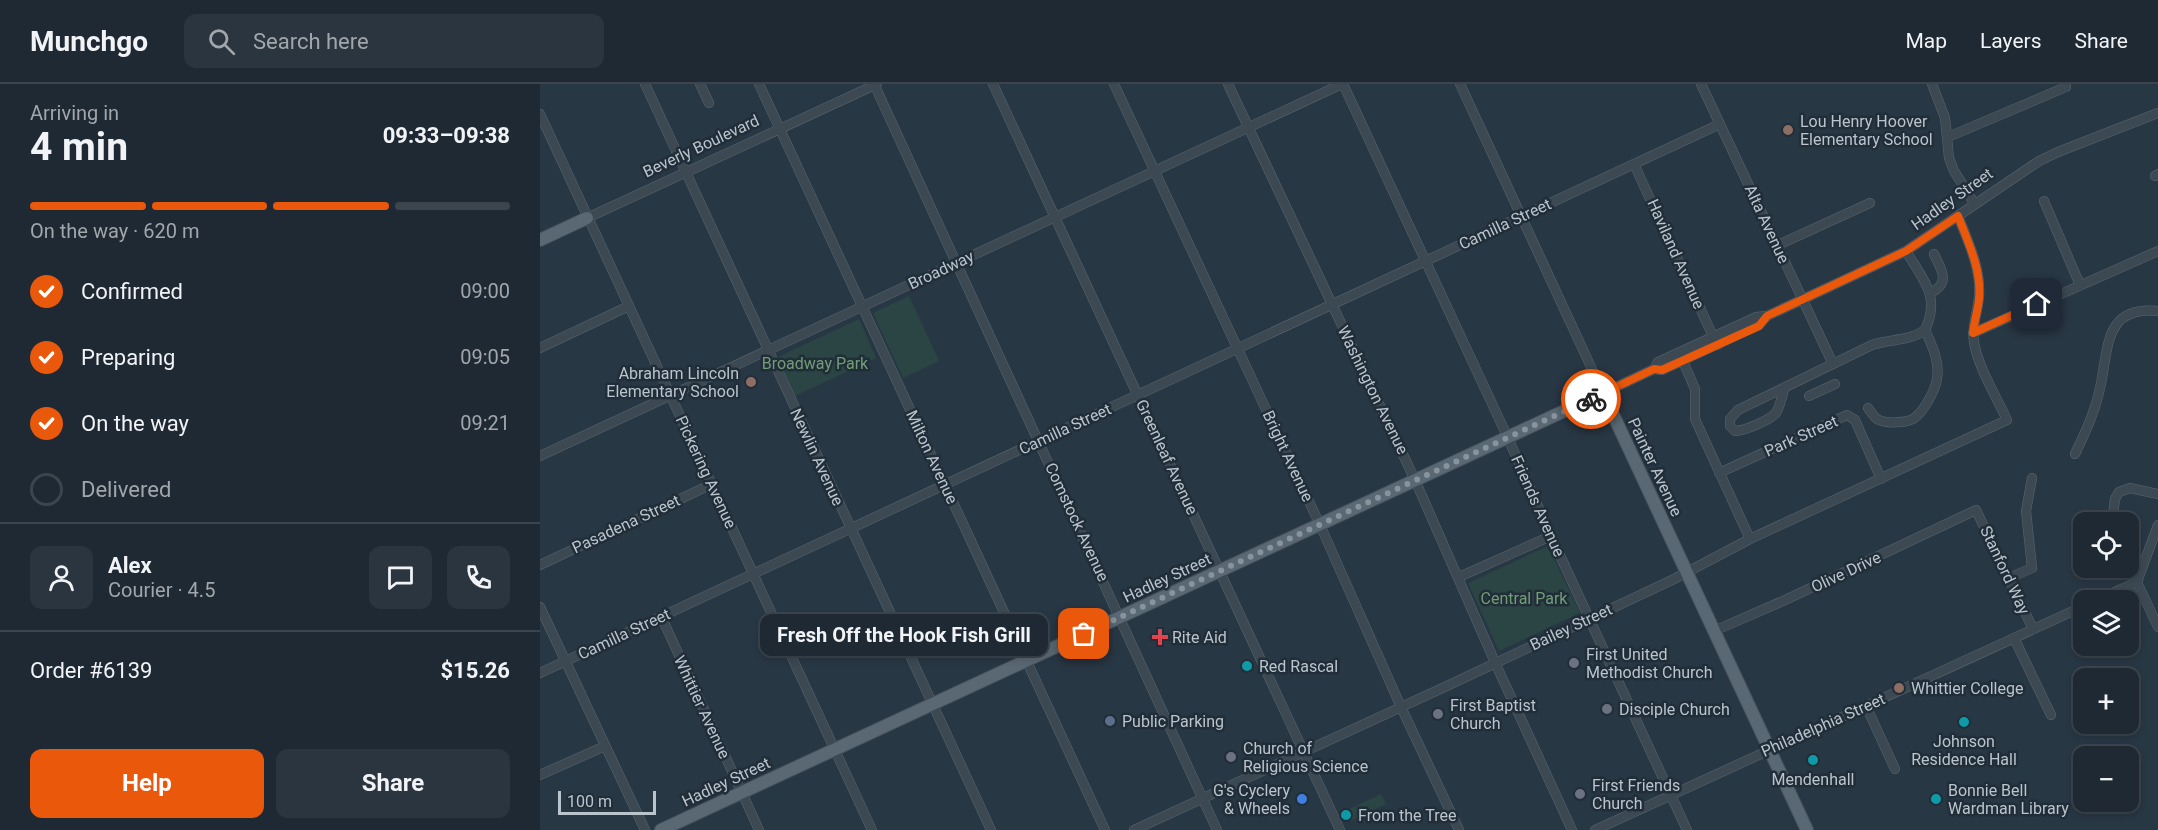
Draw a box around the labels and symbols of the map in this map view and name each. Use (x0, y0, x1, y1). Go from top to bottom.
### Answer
street label: Beverly Boulevard (640, 111, 762, 181)
place label: Lou Henry Hoover Elementary School (1800, 112, 1933, 149)
marker: Lou Henry Hoover Elementary School (1781, 123, 1795, 137)
street label: Hadley Street (1908, 164, 1996, 234)
street label: Alta Avenue (1741, 182, 1793, 266)
street label: Camilla Street (1456, 194, 1554, 254)
street label: Haviland Avenue (1643, 196, 1709, 312)
street label: Broadway (905, 246, 977, 293)
pin (2011, 278, 2062, 329)
street label: Washington Avenue (1334, 323, 1412, 457)
park label: Broadway Park (762, 354, 869, 373)
place label: Abraham Lincoln Elementary School (606, 364, 739, 401)
courier (1561, 369, 1621, 429)
marker: Abraham Lincoln Elementary School (744, 375, 758, 389)
street label: Greenleaf Avenue (1132, 396, 1202, 518)
street label: Camilla Street (1016, 399, 1114, 459)
street label: Newlin Avenue (786, 405, 848, 509)
street label: Milton Avenue (902, 407, 962, 507)
street label: Bright Avenue (1259, 407, 1317, 505)
street label: Park Street (1761, 411, 1841, 461)
street label: Pickering Avenue (672, 413, 740, 531)
street label: Painter Avenue (1624, 415, 1686, 519)
street label: Friends Avenue (1507, 452, 1569, 560)
street label: Comstock Avenue (1041, 460, 1113, 584)
street label: Pasadena Street (569, 491, 683, 557)
street label: Stanford Way (1976, 523, 2034, 618)
street label: Olive Drive (1808, 548, 1884, 596)
street label: Hadley Street (1120, 549, 1214, 607)
park label: Central Park (1481, 589, 1568, 608)
street label: Bailey Street (1527, 600, 1615, 654)
street label: Camilla Street (575, 604, 673, 664)
pin (1058, 608, 1109, 659)
callout: Fresh Off the Hook Fish Grill (760, 613, 1048, 655)
place label: Rite Aid (1172, 628, 1227, 647)
marker: Rite Aid (1153, 630, 1167, 644)
place label: First United Methodist Church (1586, 645, 1713, 682)
street label: Whittier Avenue (670, 652, 734, 762)
marker: First United Methodist Church (1567, 656, 1581, 670)
place label: Red Rascal (1259, 657, 1338, 676)
marker: Red Rascal (1240, 659, 1254, 673)
place label: Whittier College (1911, 679, 2023, 698)
marker: Whittier College (1892, 681, 1906, 695)
street label: Philadelphia Street (1758, 689, 1888, 761)
place label: First Baptist Church (1450, 696, 1536, 733)
place label: Disciple Church (1619, 700, 1730, 719)
marker: Disciple Church (1600, 702, 1614, 716)
marker: First Baptist Church (1431, 707, 1445, 721)
place label: Public Parking (1122, 712, 1224, 731)
marker: Public Parking (1103, 714, 1117, 728)
marker: Johnson Residence Hall (1957, 715, 1971, 729)
place label: Johnson Residence Hall (1911, 732, 2017, 769)
place label: Church of Religious Science (1243, 739, 1368, 776)
marker: Church of Religious Science (1224, 750, 1238, 764)
street label: Hadley Street (679, 753, 773, 811)
marker: Mendenhall (1806, 753, 1820, 767)
place label: Mendenhall (1772, 770, 1854, 789)
place label: First Friends Church (1592, 776, 1680, 813)
place label: G's Cyclery & Wheels (1213, 781, 1290, 818)
place label: Bonnie Bell Wardman Library (1948, 781, 2069, 818)
marker: First Friends Church (1573, 787, 1587, 801)
scale bar (558, 788, 656, 816)
marker: G's Cyclery & Wheels (1295, 792, 1309, 806)
marker: Bonnie Bell Wardman Library (1929, 792, 1943, 806)
place label: From the Tree (1358, 806, 1456, 825)
marker: From the Tree (1339, 808, 1353, 822)

